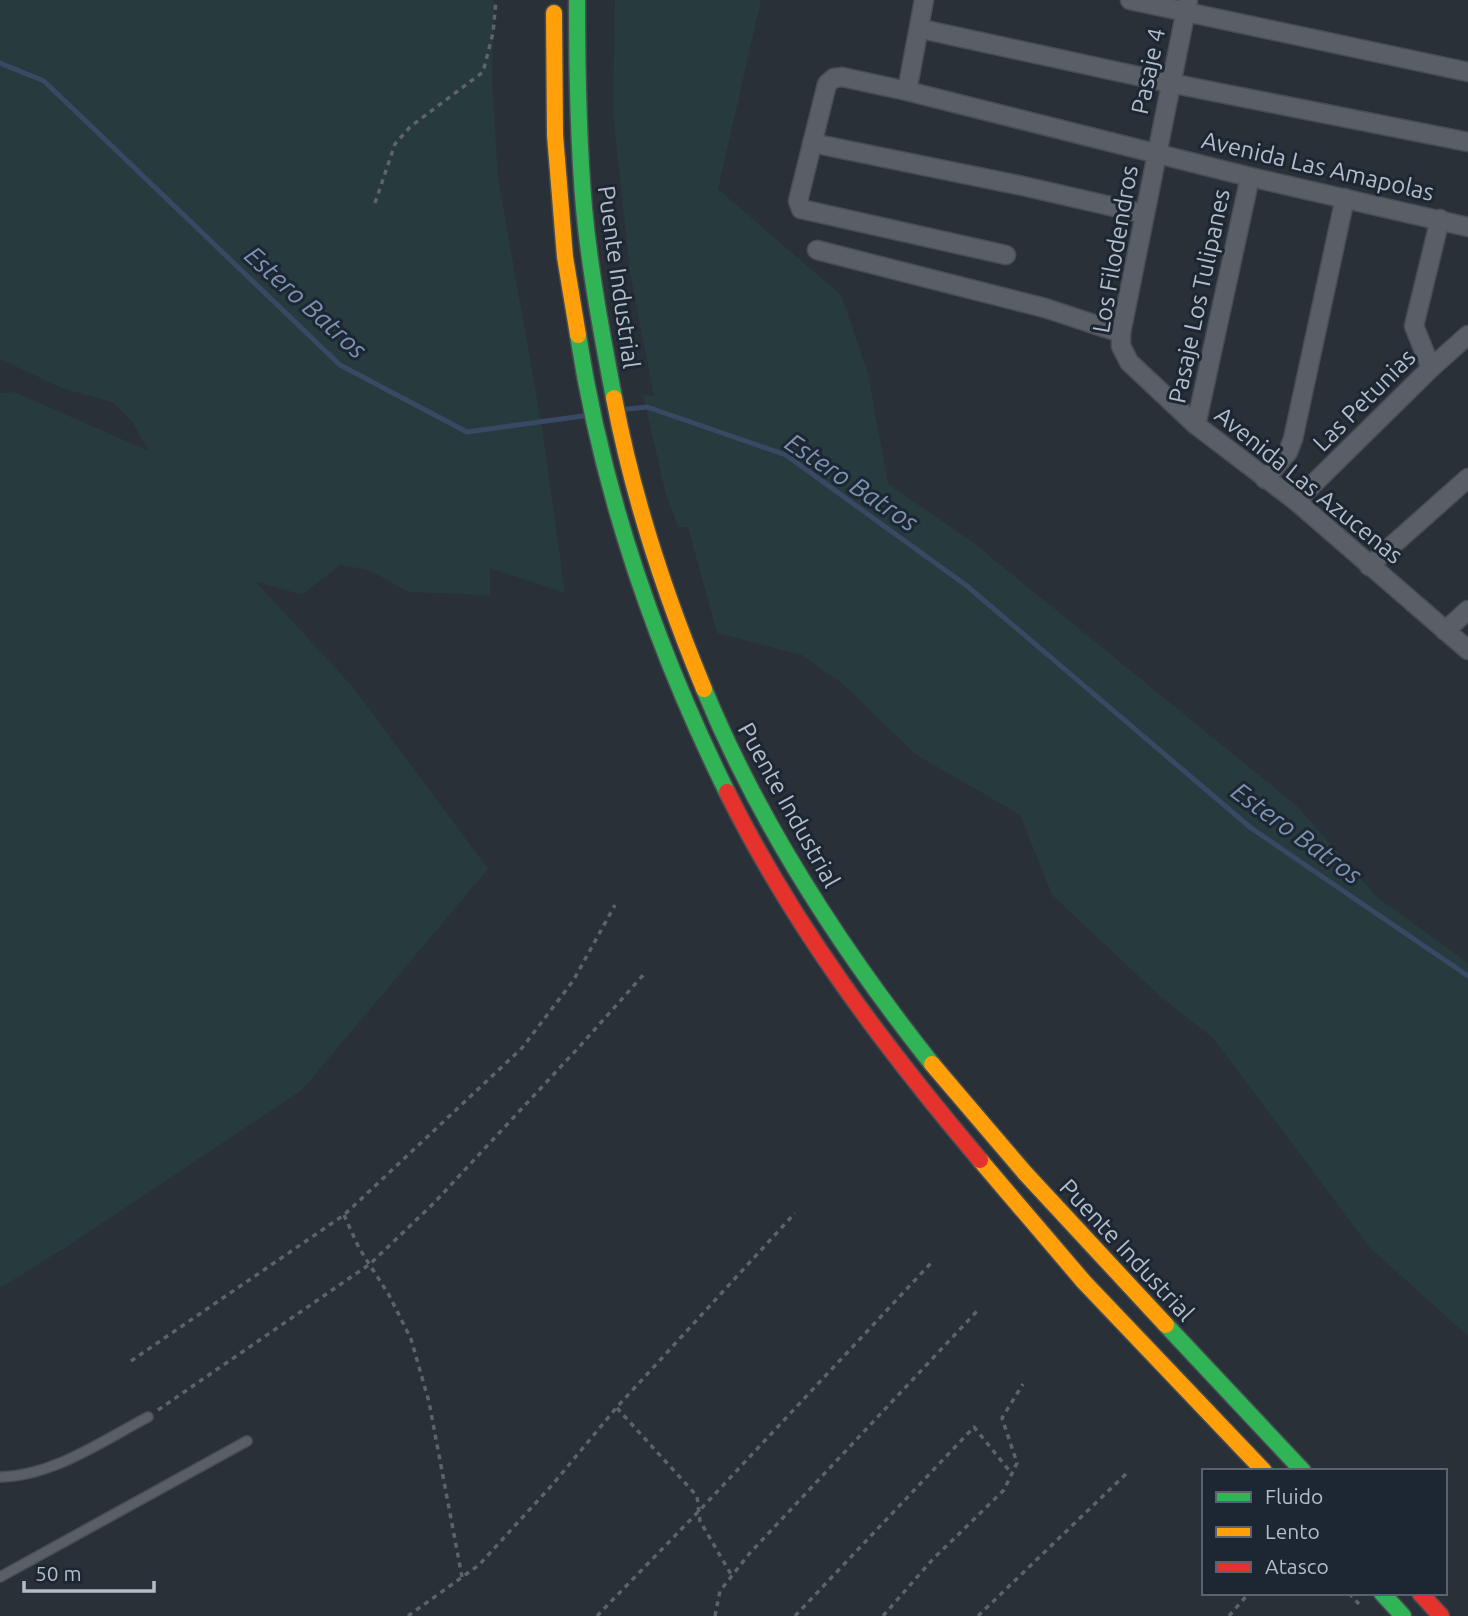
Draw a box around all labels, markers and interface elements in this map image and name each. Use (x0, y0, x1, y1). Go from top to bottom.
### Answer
street label: Pasaje 4 (1126, 25, 1170, 117)
street label: Avenida Las Amapolas (1199, 126, 1437, 206)
street label: Los Filodendros (1087, 163, 1143, 335)
street label: Puente Industrial (593, 184, 645, 370)
street label: Pasaje Los Tulipanes (1163, 186, 1235, 406)
water label: Estero Batros (239, 240, 373, 364)
street label: Las Petunias (1307, 343, 1421, 457)
street label: Avenida Las Azucenas (1210, 401, 1408, 569)
water label: Estero Batros (780, 427, 924, 537)
street label: Puente Industrial (733, 718, 845, 892)
water label: Estero Batros (1226, 776, 1368, 890)
street label: Puente Industrial (1054, 1173, 1200, 1327)
legend (1202, 1469, 1447, 1595)
text: Fluido (1265, 1484, 1323, 1508)
text: Lento (1265, 1519, 1320, 1543)
scale bar (24, 1550, 154, 1594)
text: Atasco (1265, 1554, 1329, 1578)
text: 50 m (35, 1561, 82, 1585)

